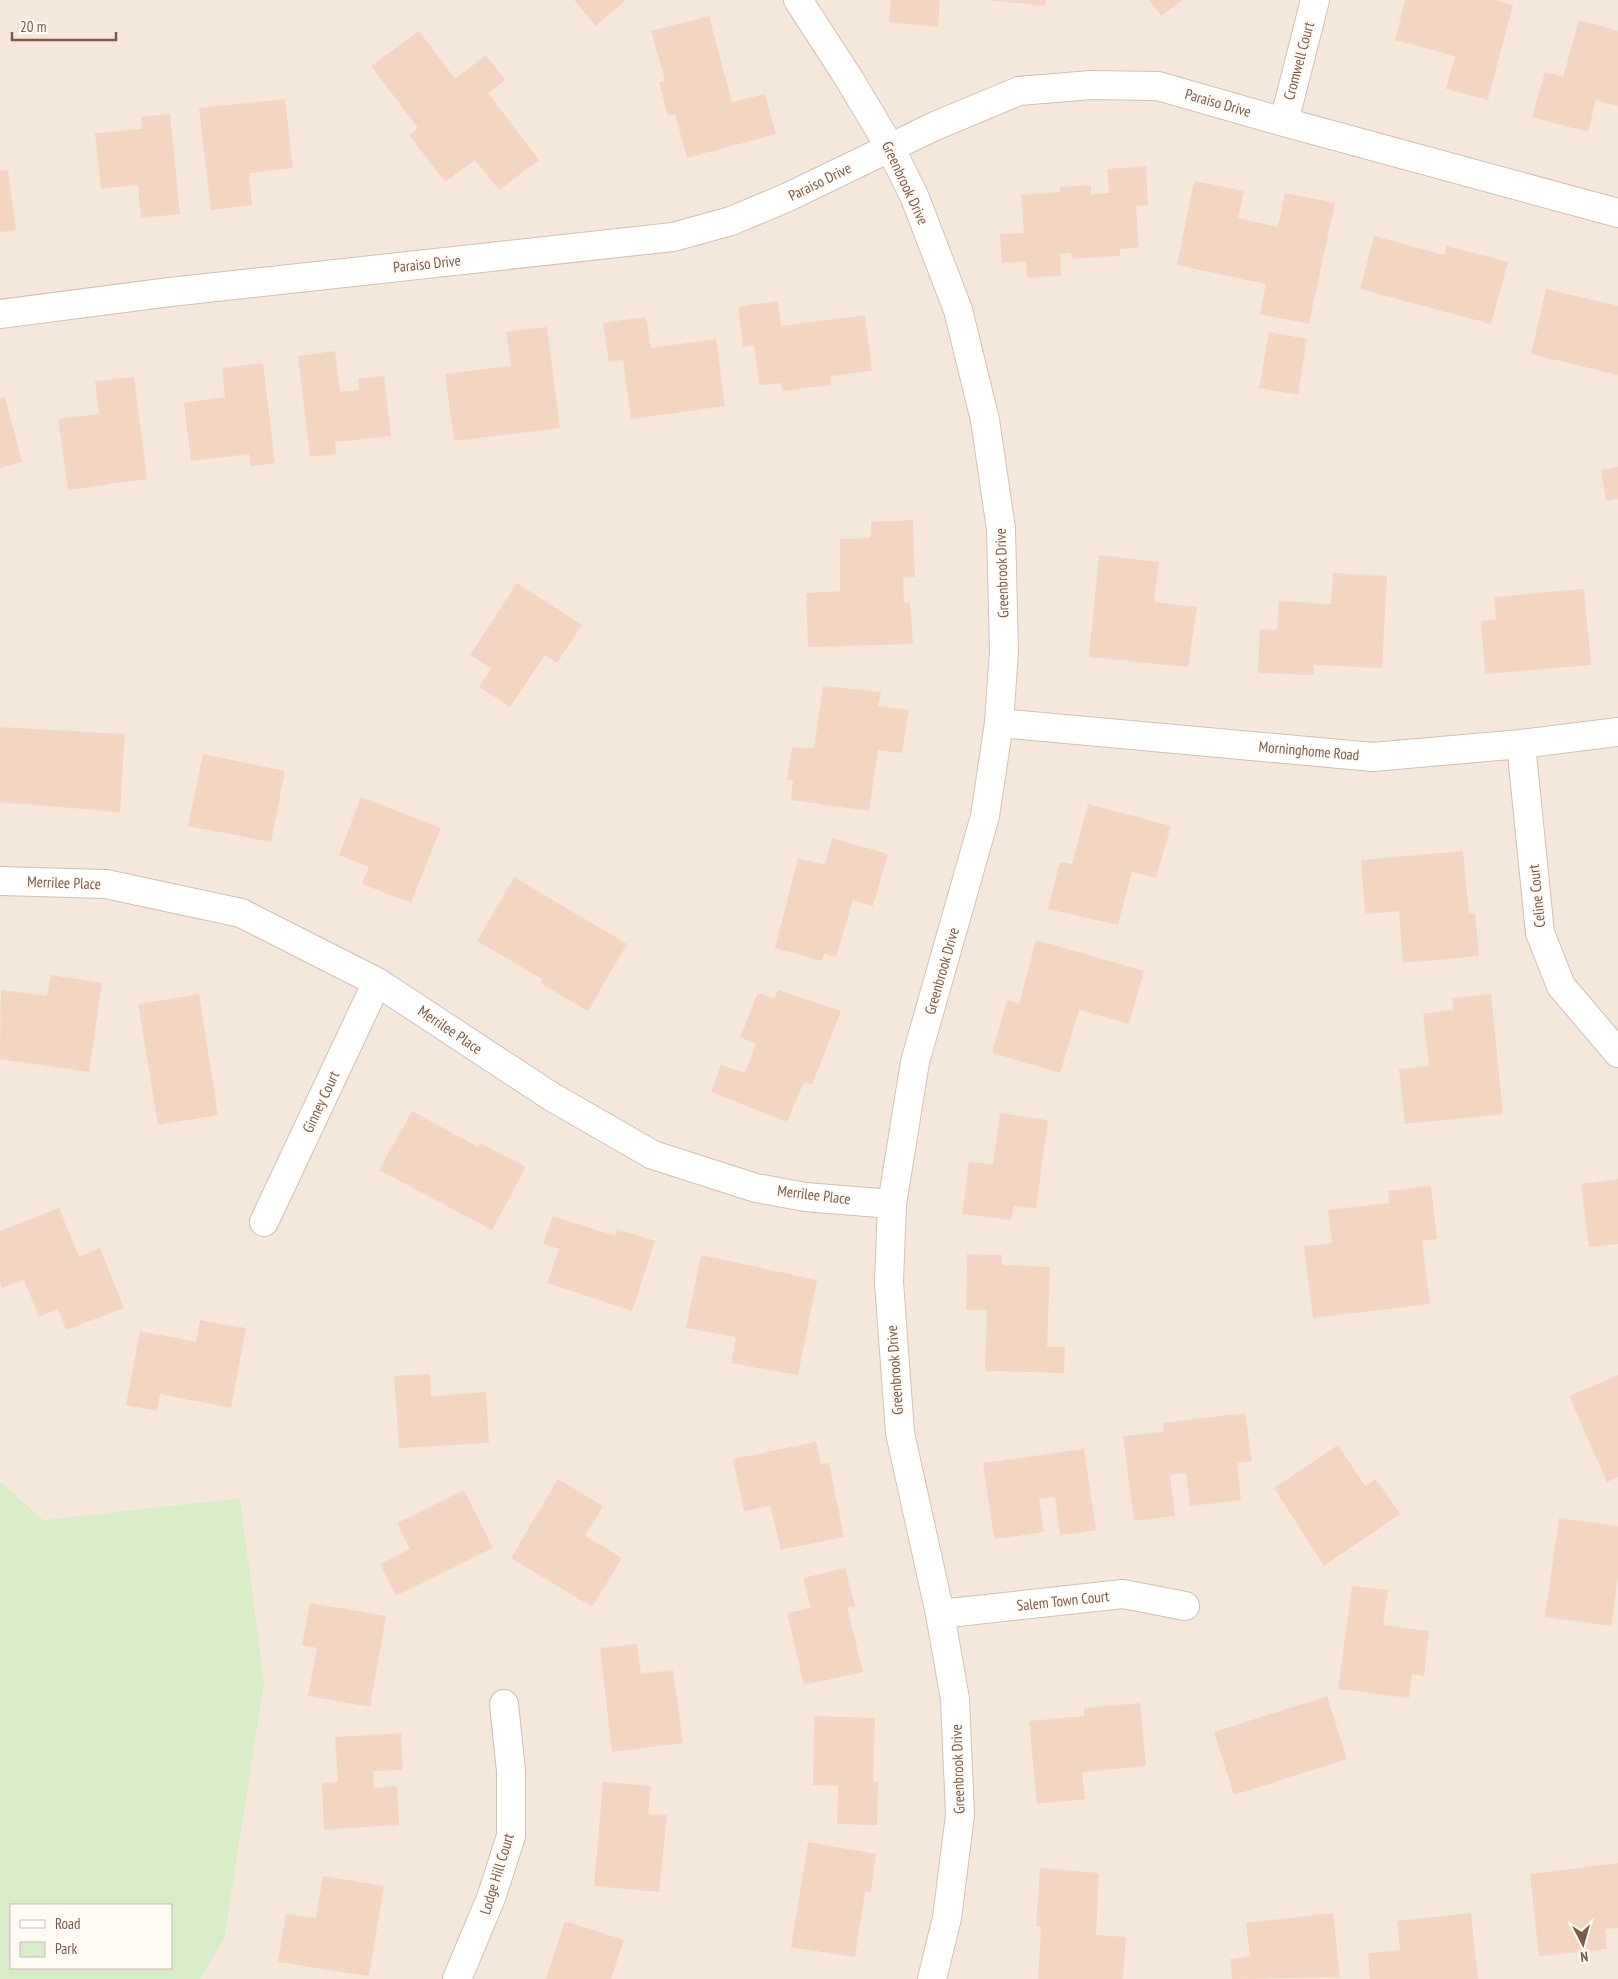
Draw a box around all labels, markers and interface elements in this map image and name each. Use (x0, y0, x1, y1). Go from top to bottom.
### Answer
scale bar (12, 10, 116, 42)
text: 20 m (20, 17, 46, 36)
street label: Cromwell Court (1279, 20, 1318, 102)
street label: Paraiso Drive (1183, 84, 1253, 121)
street label: Greenbrook Drive (878, 138, 933, 228)
street label: Paraiso Drive (785, 158, 854, 205)
street label: Paraiso Drive (392, 251, 462, 276)
street label: Greenbrook Drive (990, 528, 1013, 618)
street label: Morninghome Road (1258, 737, 1360, 764)
street label: Celine Court (1524, 864, 1549, 929)
street label: Merrilee Place (27, 872, 101, 893)
street label: Greenbrook Drive (920, 925, 963, 1017)
street label: Merrilee Place (414, 1001, 486, 1058)
street label: Ginney Court (298, 1068, 343, 1136)
street label: Merrilee Place (776, 1181, 852, 1208)
street label: Greenbrook Drive (882, 1325, 907, 1416)
street label: Salem Town Court (1016, 1586, 1110, 1615)
street label: Greenbrook Drive (946, 1724, 969, 1814)
street label: Lodge Hill Court (475, 1831, 518, 1917)
legend (10, 1904, 172, 1969)
text: Road (55, 1914, 81, 1933)
north arrow (1558, 1919, 1608, 1969)
text: Park (55, 1939, 77, 1958)
text: N (1580, 1948, 1589, 1966)

